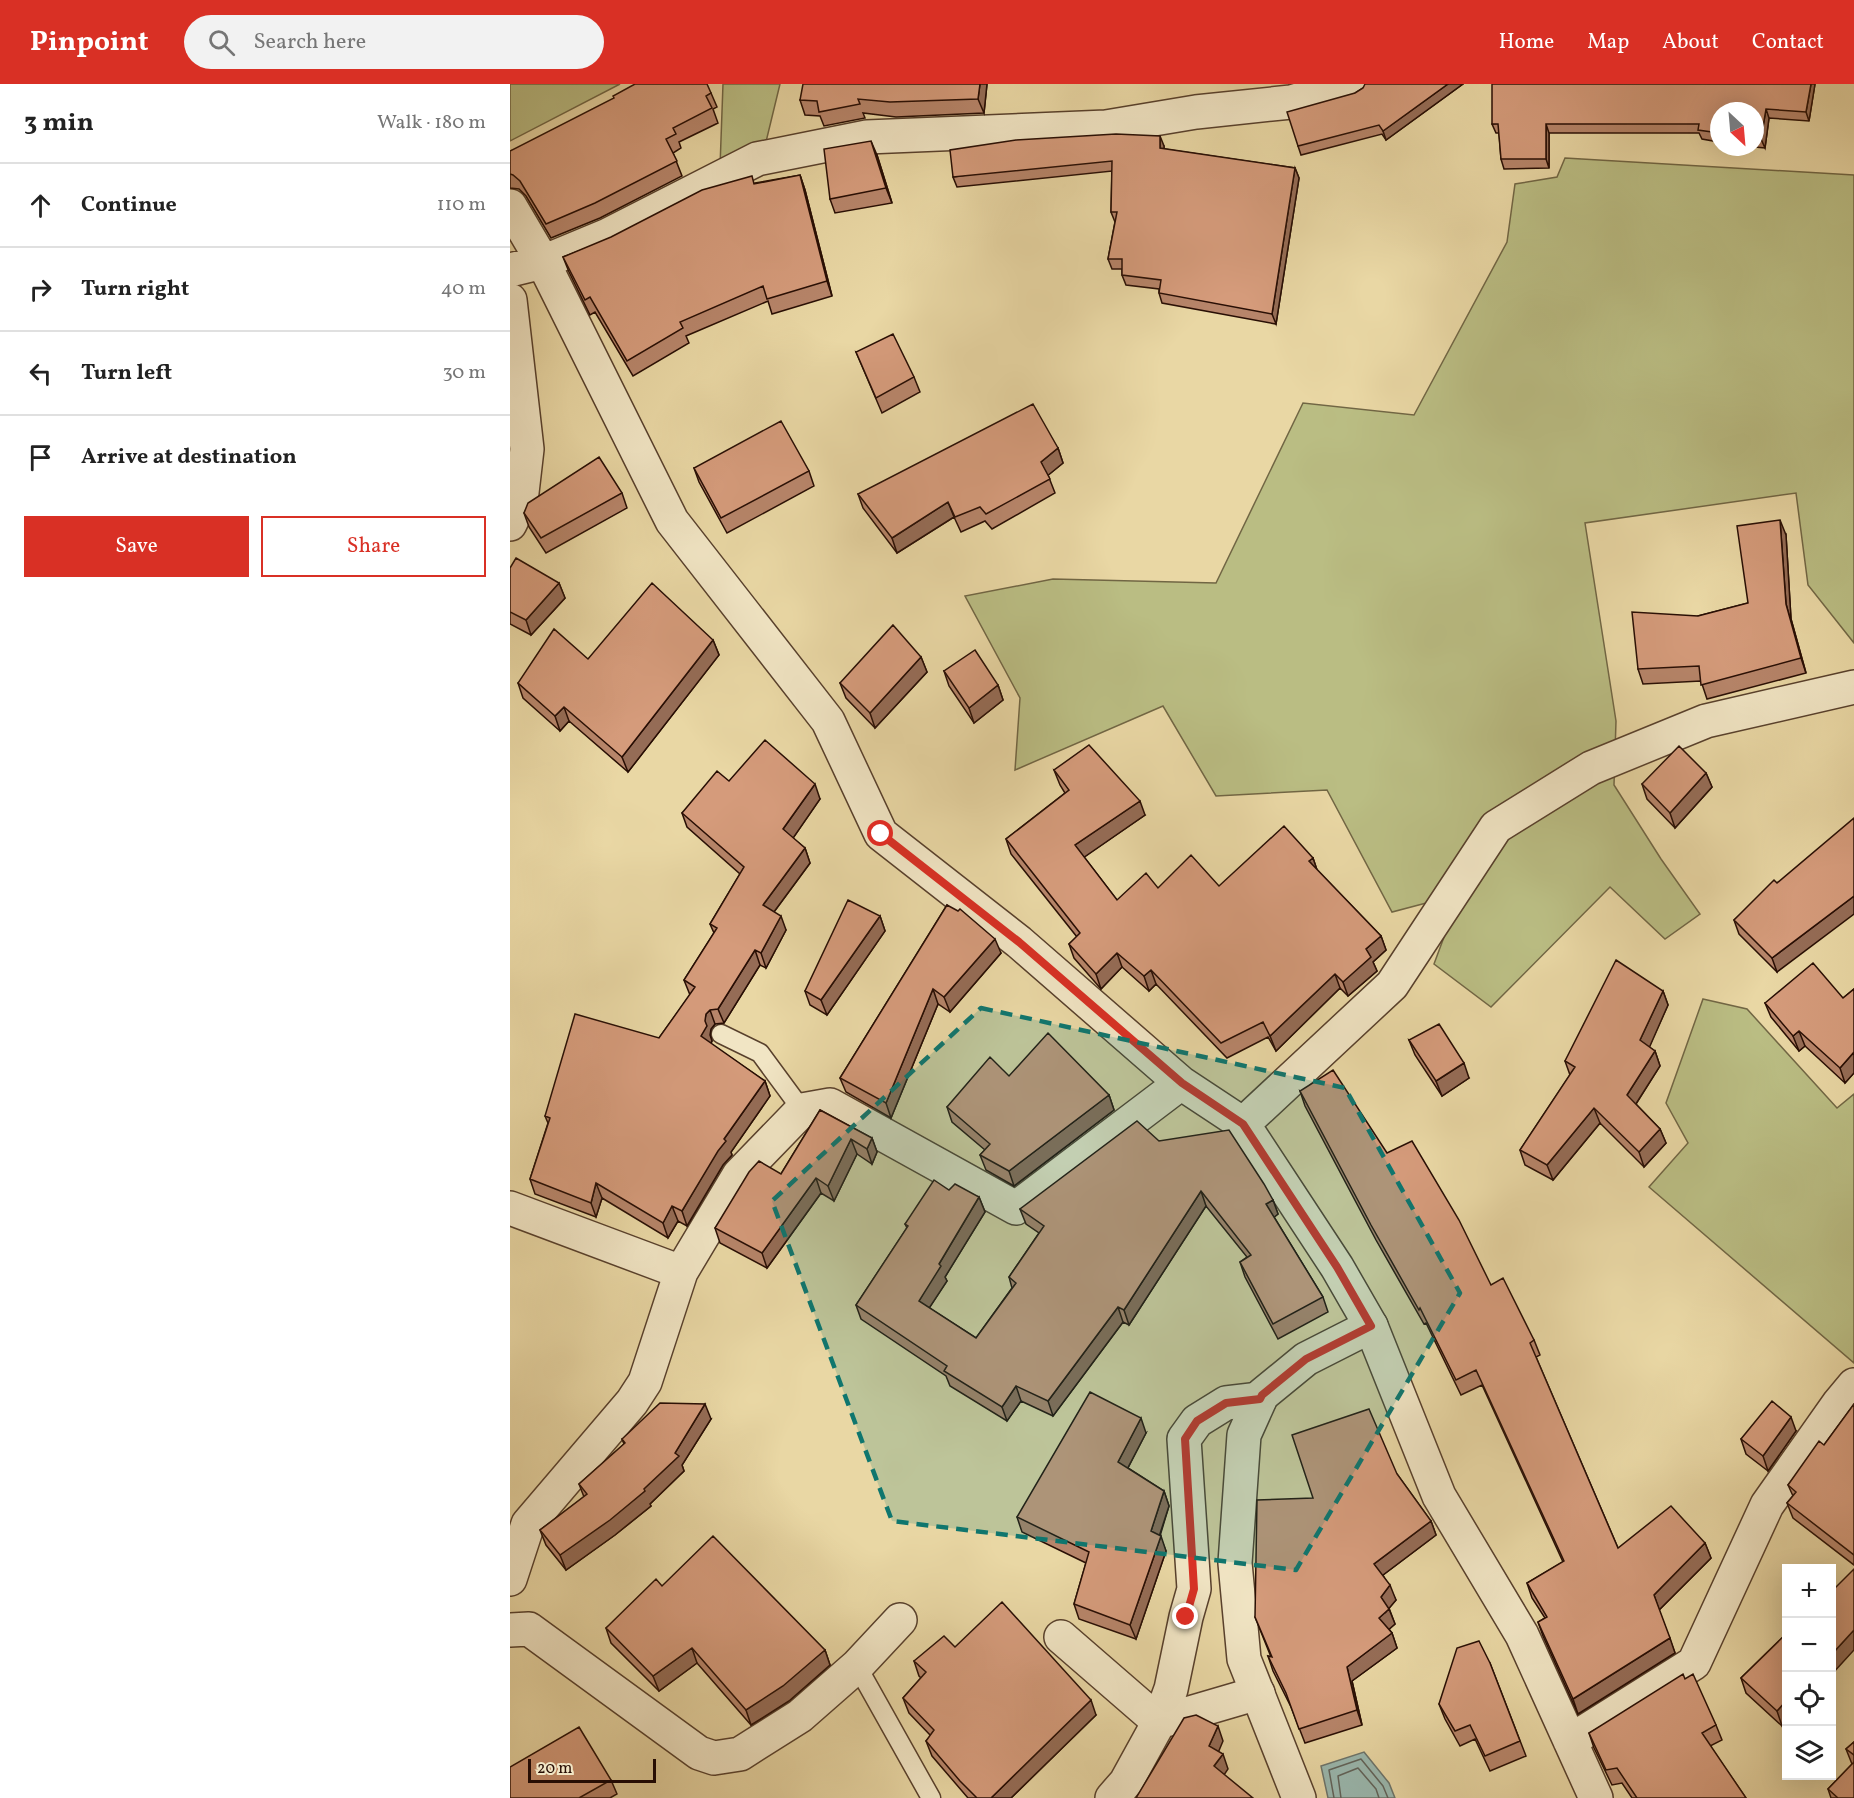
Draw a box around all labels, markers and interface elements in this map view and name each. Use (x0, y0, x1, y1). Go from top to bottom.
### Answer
search box (184, 15, 604, 69)
text: Pinpoint (30, 23, 148, 62)
icon: search (205, 26, 238, 59)
text: Search here (253, 27, 366, 58)
text: Home (1499, 28, 1554, 57)
text: Map (1587, 28, 1629, 57)
text: About (1662, 28, 1719, 57)
text: Contact (1752, 28, 1824, 57)
north arrow (1710, 102, 1764, 156)
text: 3 min (24, 105, 94, 141)
text: Walk · 180 m (377, 109, 486, 137)
icon: ahead (24, 189, 57, 222)
text: Continue (81, 190, 177, 221)
text: 110 m (437, 191, 486, 219)
icon: right (24, 273, 57, 306)
text: Turn right (81, 274, 189, 305)
text: 40 m (441, 275, 486, 303)
icon: left (24, 357, 57, 390)
text: Turn left (81, 358, 172, 389)
text: 30 m (442, 359, 486, 387)
icon: arrive (24, 441, 57, 474)
text: Arrive at destination (81, 442, 297, 473)
button: Save (24, 516, 249, 577)
button: Share (261, 516, 486, 577)
route start (867, 820, 893, 846)
map controls (1782, 1564, 1836, 1780)
button: + (1782, 1564, 1836, 1618)
route end (1172, 1603, 1198, 1629)
button: − (1782, 1618, 1836, 1672)
button: locate (1782, 1672, 1836, 1726)
button: layers (1782, 1726, 1836, 1780)
scale bar (528, 1756, 656, 1784)
text: 20 m (537, 1758, 572, 1780)

